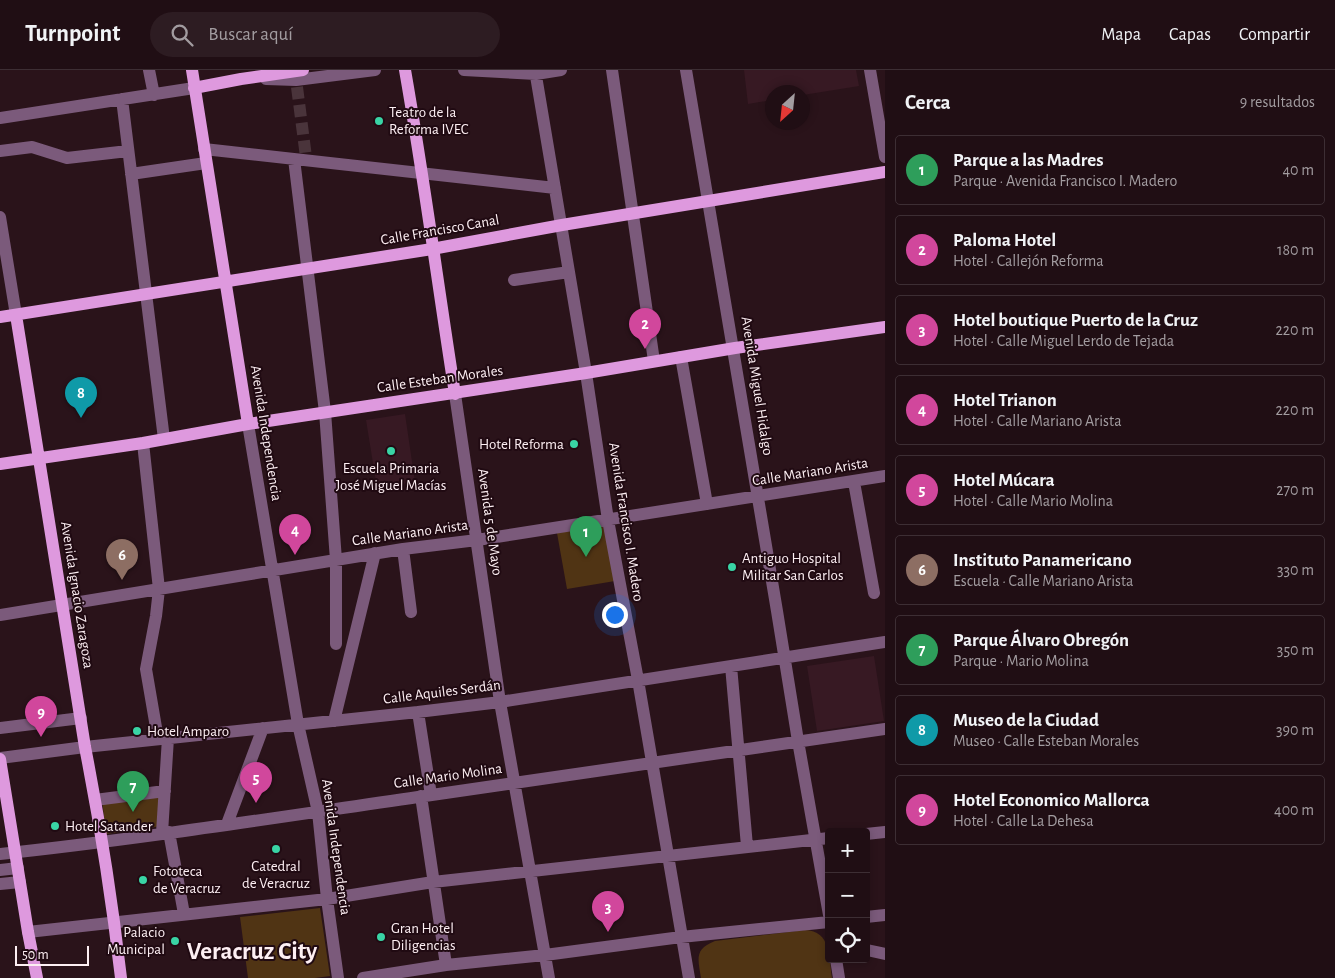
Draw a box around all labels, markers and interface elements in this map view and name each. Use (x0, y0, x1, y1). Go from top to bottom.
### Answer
search box (150, 12, 500, 57)
icon: search (168, 21, 196, 49)
text: Turnpoint (25, 22, 120, 46)
text: Buscar aquí (208, 25, 293, 44)
text: Mapa (1101, 26, 1141, 44)
text: Capas (1169, 26, 1211, 44)
text: Compartir (1239, 26, 1310, 44)
north arrow (765, 85, 810, 130)
text: Cerca (905, 92, 951, 113)
text: 9 resultados (1240, 94, 1315, 110)
place label: Teatro de la Reforma IVEC (389, 105, 469, 137)
marker: Teatro de la Reforma IVEC (373, 115, 385, 127)
text: Parque a las Madres (953, 151, 1104, 170)
text: 1 (919, 162, 925, 178)
text: 40 m (1282, 162, 1314, 178)
text: Parque · Avenida Francisco I. Madero (953, 173, 1177, 189)
street label: Calle Francisco Canal (379, 212, 501, 248)
text: Paloma Hotel (953, 231, 1056, 250)
text: 2 (918, 242, 926, 258)
text: 180 m (1277, 242, 1314, 258)
text: Hotel · Callejón Reforma (953, 253, 1104, 269)
pin: 2 (629, 308, 661, 349)
text: Hotel boutique Puerto de la Cruz (953, 311, 1198, 330)
street label: Avenida Miguel Hidalgo (739, 315, 775, 457)
text: 3 (919, 322, 925, 338)
text: 220 m (1276, 322, 1314, 338)
text: Hotel · Calle Miguel Lerdo de Tejada (953, 333, 1174, 349)
street label: Calle Esteban Morales (376, 363, 504, 395)
street label: Avenida Independencia (248, 364, 284, 502)
pin: 8 (65, 377, 97, 418)
text: Hotel Trianon (953, 391, 1057, 410)
text: 4 (918, 402, 926, 418)
text: 220 m (1276, 402, 1314, 418)
text: Hotel · Calle Mariano Arista (953, 413, 1122, 429)
place label: Hotel Reforma (479, 437, 564, 452)
marker: Hotel Reforma (568, 438, 580, 450)
street label: Avenida Francisco I. Madero (606, 441, 646, 603)
marker: Escuela Primaria José Miguel Macías (385, 445, 397, 457)
street label: Calle Mariano Arista (751, 455, 869, 489)
place label: Escuela Primaria José Miguel Macías (336, 461, 446, 493)
street label: Avenida 5 de Mayo (475, 468, 505, 576)
text: Hotel Múcara (953, 471, 1055, 490)
text: 5 (919, 482, 925, 498)
text: 270 m (1276, 482, 1314, 498)
text: Hotel · Calle Mario Molina (953, 493, 1113, 509)
pin: 4 (279, 514, 311, 555)
pin: 1 (570, 516, 602, 557)
street label: Calle Mariano Arista (351, 517, 469, 549)
street label: Avenida Ignacio Zaragoza (58, 520, 96, 670)
pin: 6 (106, 539, 138, 580)
place label: Antiguo Hospital Militar San Carlos (742, 551, 844, 583)
text: Instituto Panamericano (953, 551, 1132, 570)
marker: Antiguo Hospital Militar San Carlos (726, 561, 738, 573)
text: 6 (918, 562, 926, 578)
text: 330 m (1277, 562, 1314, 578)
text: Escuela · Calle Mariano Arista (953, 573, 1134, 589)
your location (602, 602, 628, 628)
text: Parque Álvaro Obregón (953, 631, 1129, 650)
text: 7 (919, 642, 925, 658)
text: 350 m (1277, 642, 1314, 658)
text: Parque · Mario Molina (953, 653, 1089, 669)
street label: Calle Aquiles Serdán (382, 677, 502, 707)
pin: 9 (25, 696, 57, 737)
text: Museo de la Ciudad (953, 711, 1099, 730)
text: 8 (918, 722, 926, 738)
text: 390 m (1276, 722, 1314, 738)
place label: Hotel Amparo (147, 724, 229, 739)
marker: Hotel Amparo (131, 725, 143, 737)
text: Museo · Calle Esteban Morales (953, 733, 1139, 749)
street label: Calle Mario Molina (393, 761, 503, 791)
pin: 5 (240, 762, 272, 803)
pin: 7 (117, 771, 149, 812)
street label: Avenida Independencia (319, 778, 353, 916)
text: Hotel Economico Mallorca (953, 791, 1150, 810)
text: 9 (918, 802, 926, 818)
text: 400 m (1274, 802, 1314, 818)
text: Hotel · Calle La Dehesa (953, 813, 1094, 829)
place label: Hotel Satander (65, 819, 153, 834)
marker: Hotel Satander (49, 820, 61, 832)
map controls (825, 828, 870, 963)
button: + (825, 828, 870, 873)
marker: Catedral de Veracruz (270, 843, 282, 855)
place label: Catedral de Veracruz (242, 859, 310, 891)
place label: Fototeca de Veracruz (153, 864, 221, 896)
button: − (825, 873, 870, 918)
marker: Fototeca de Veracruz (137, 874, 149, 886)
pin: 3 (592, 891, 624, 932)
button: locate (825, 918, 870, 963)
place label: Gran Hotel Diligencias (391, 921, 456, 953)
place label: Palacio Municipal (107, 925, 165, 957)
marker: Gran Hotel Diligencias (375, 931, 387, 943)
marker: Palacio Municipal (169, 935, 181, 947)
district label: Veracruz City (187, 939, 318, 964)
scale bar (15, 943, 89, 966)
text: 50 m (22, 948, 49, 962)

